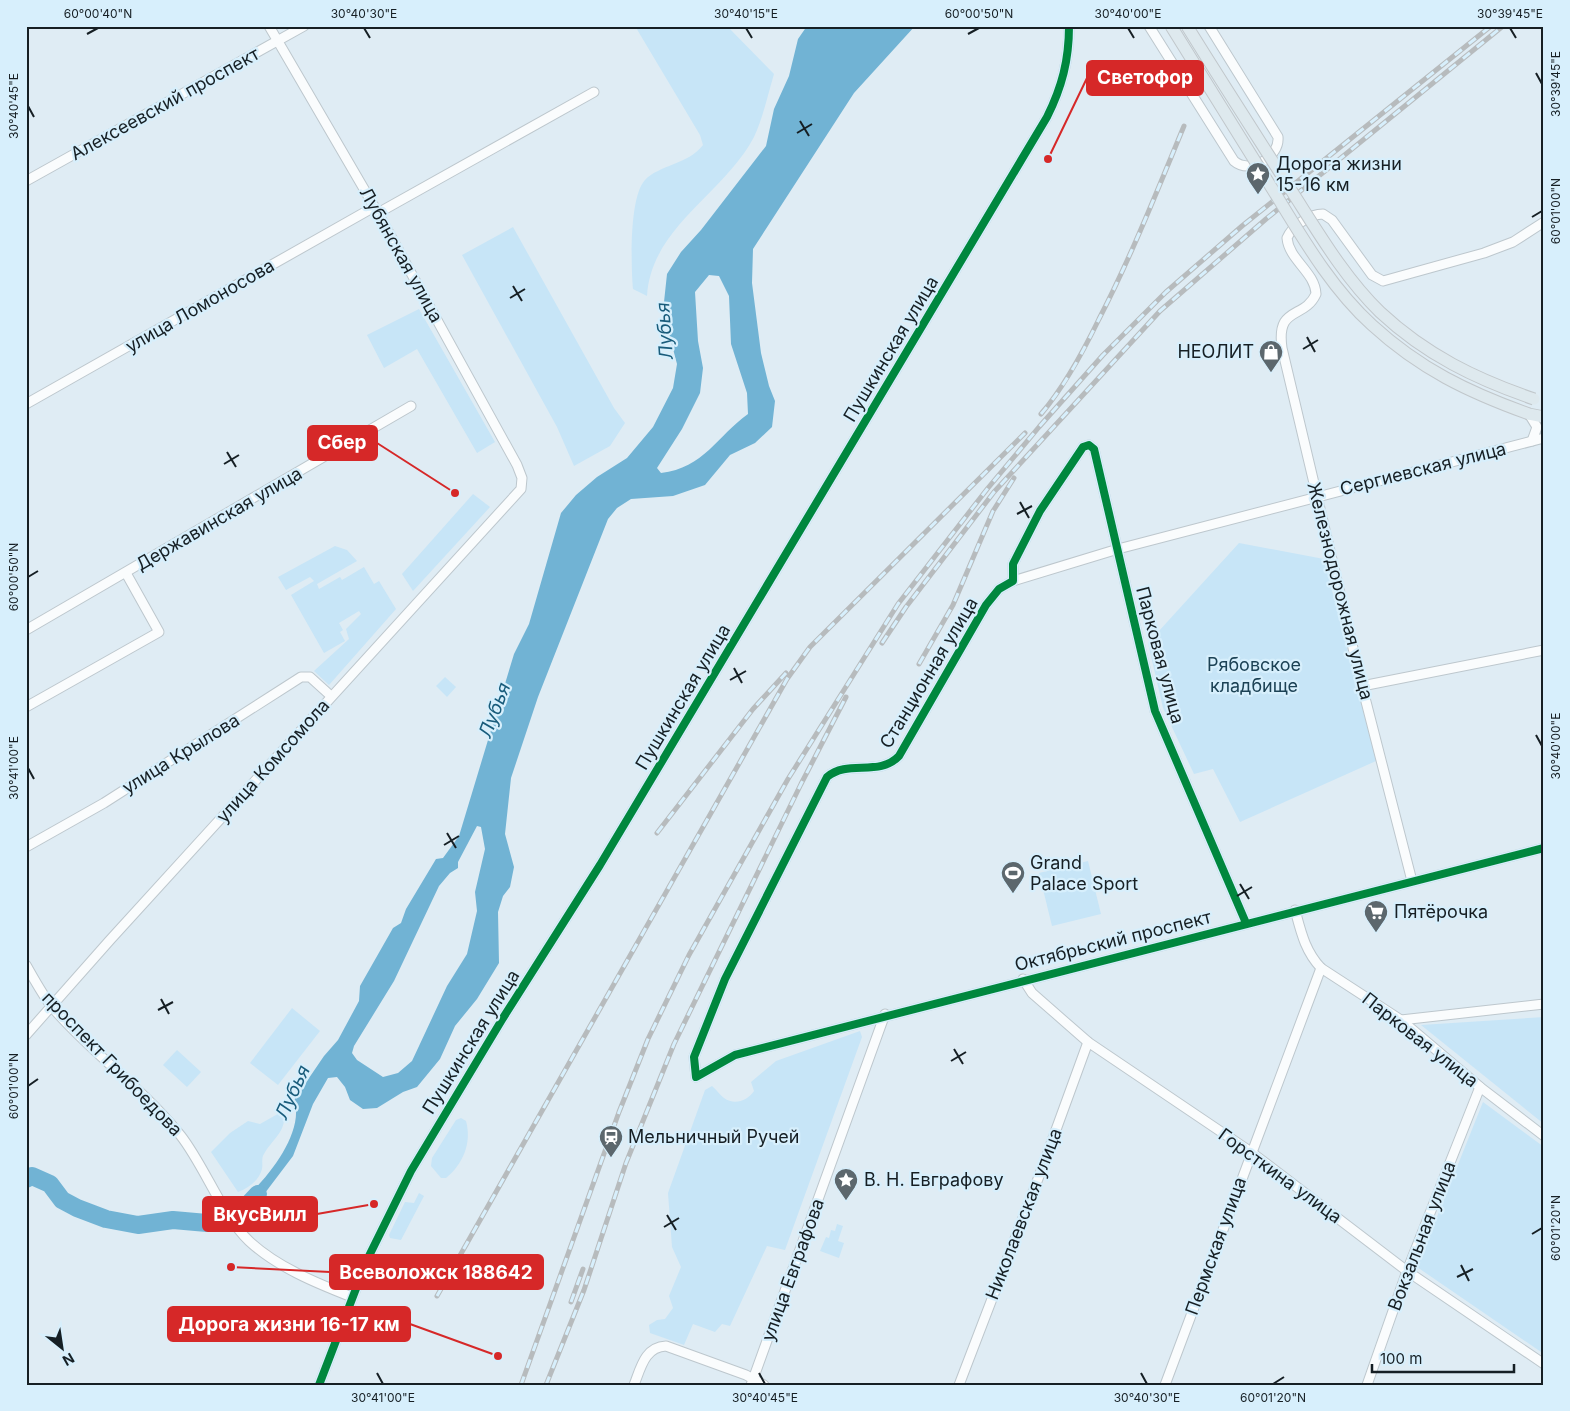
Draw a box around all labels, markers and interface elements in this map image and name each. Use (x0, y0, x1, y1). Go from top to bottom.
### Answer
text: 60°00'40"N (64, 6, 132, 21)
text: 30°40'30"E (331, 6, 397, 21)
text: 30°40'15"E (714, 6, 778, 21)
text: 60°00'50"N (945, 6, 1013, 21)
text: 30°40'00"E (1095, 6, 1161, 21)
text: 30°39'45"E (1477, 6, 1543, 21)
street label: Алексеевский проспект (67, 43, 263, 164)
text: 30°39'45"E (1548, 51, 1563, 117)
callout: Светофор (1087, 61, 1203, 95)
text: Светофор (1097, 66, 1193, 89)
text: 30°40'45"E (6, 73, 21, 139)
place label: Дорога жизни 15-16 км (1276, 153, 1402, 195)
place icon: Дорога жизни 15-16 км (1245, 161, 1271, 195)
text: 60°01'00"N (1548, 178, 1563, 244)
street label: Лубянская улица (356, 184, 447, 326)
street label: улица Ломоносова (122, 254, 278, 357)
street label: Пушкинская улица (839, 272, 942, 425)
water label: Лубья (651, 302, 678, 360)
shop icon: НЕОЛИТ (1258, 339, 1284, 373)
place label: НЕОЛИТ (1177, 341, 1254, 362)
callout: Сбер (308, 426, 377, 460)
text: Сбер (318, 431, 366, 454)
street label: Сергиевская улица (1338, 438, 1508, 499)
street label: Державинская улица (132, 462, 306, 575)
street label: Железнодорожная улица (1303, 480, 1378, 702)
text: 60°00'50"N (6, 543, 21, 611)
street label: Парковая улица (1132, 584, 1189, 726)
street label: Станционная улица (875, 594, 982, 752)
street label: Пушкинская улица (631, 620, 734, 773)
park label: Рябовское кладбище (1207, 654, 1301, 696)
water label: Лубья (473, 679, 515, 741)
street label: улица Комсомола (212, 695, 333, 827)
street label: улица Крылова (118, 709, 243, 798)
text: 30°40'00"E (1548, 713, 1563, 779)
text: 30°41'00"E (6, 736, 21, 800)
place label: Grand Palace Sport (1030, 852, 1138, 894)
sports icon: Grand Palace Sport (1000, 860, 1026, 894)
supermarket icon: Пятёрочка (1363, 899, 1389, 933)
place label: Пятёрочка (1394, 901, 1488, 922)
street label: Октябрьский проспект (1012, 906, 1214, 975)
street label: Пушкинская улица (418, 966, 523, 1118)
street label: проспект Грибоедова (38, 987, 187, 1140)
street label: Парковая улица (1358, 988, 1482, 1091)
text: 60°01'00"N (6, 1053, 21, 1119)
water label: Лубья (270, 1061, 315, 1123)
station icon: Мельничный Ручей (598, 1124, 624, 1158)
street label: Горсткина улица (1215, 1124, 1346, 1227)
street label: Николаевская улица (981, 1125, 1066, 1302)
place label: Мельничный Ручей (628, 1126, 800, 1147)
street label: Вокзальная улица (1383, 1158, 1460, 1313)
place icon: В. Н. Евграфову (833, 1167, 859, 1201)
place label: В. Н. Евграфову (864, 1169, 1004, 1190)
street label: Пермская улица (1181, 1174, 1250, 1318)
text: 60°01'20"N (1548, 1195, 1563, 1261)
street label: улица Евграфова (757, 1196, 828, 1344)
callout: ВкусВилл (203, 1197, 317, 1231)
text: ВкусВилл (213, 1203, 307, 1226)
callout: Всеволожск 188642 (330, 1255, 543, 1289)
text: Всеволожск 188642 (339, 1261, 533, 1284)
callout: Дорога жизни 16-17 км (168, 1307, 410, 1341)
text: Дорога жизни 16-17 км (178, 1313, 400, 1336)
north arrow (38, 1324, 88, 1374)
scale bar (1372, 1341, 1515, 1373)
text: 100 m (1380, 1349, 1422, 1368)
text: N (60, 1350, 78, 1370)
text: 30°41'00"E (351, 1390, 415, 1405)
text: 30°40'45"E (732, 1390, 798, 1405)
text: 30°40'30"E (1114, 1390, 1180, 1405)
text: 60°01'20"N (1240, 1390, 1306, 1405)

